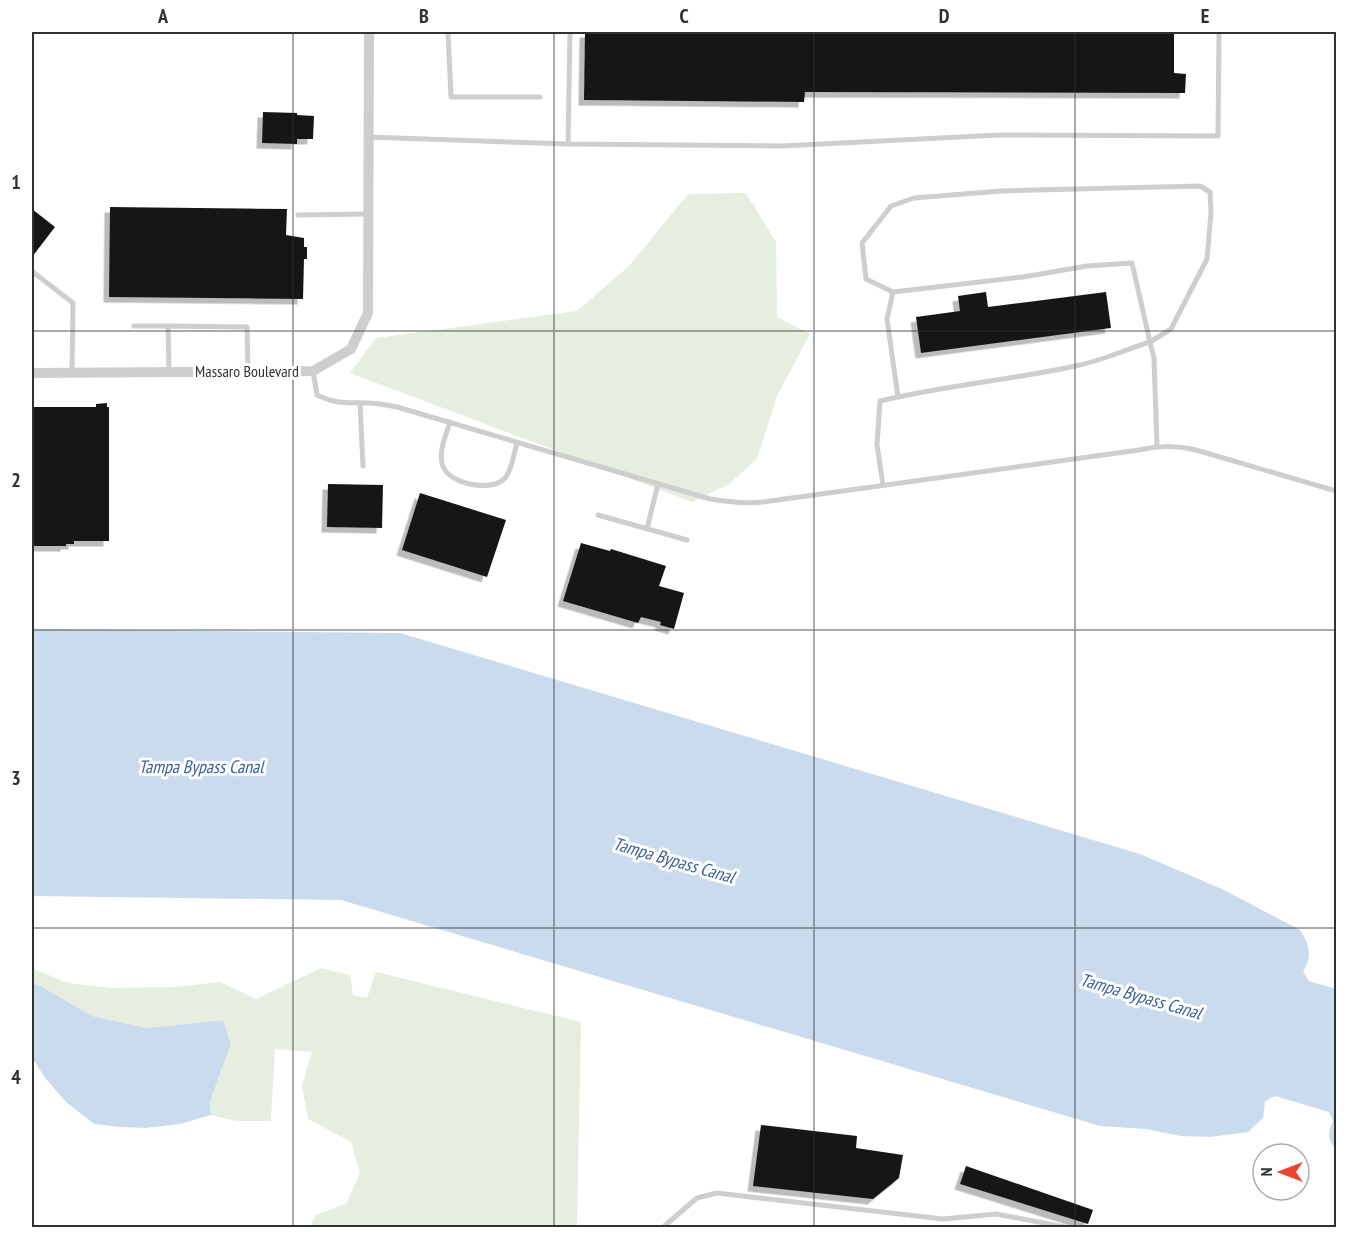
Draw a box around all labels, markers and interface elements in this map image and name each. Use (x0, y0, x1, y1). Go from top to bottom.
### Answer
text: A (157, 3, 169, 29)
text: B (419, 3, 429, 29)
text: C (679, 3, 689, 29)
text: D (939, 3, 950, 29)
text: E (1201, 3, 1209, 29)
text: 1 (11, 169, 21, 195)
street label: Massaro Boulevard (195, 361, 299, 381)
text: 2 (11, 467, 21, 493)
water label: Tampa Bypass Canal (138, 755, 265, 778)
text: 3 (11, 765, 21, 791)
water label: Tampa Bypass Canal (611, 832, 739, 889)
water label: Tampa Bypass Canal (1078, 968, 1206, 1025)
text: 4 (11, 1064, 21, 1090)
north arrow (1251, 1142, 1311, 1202)
text: N (1256, 1168, 1276, 1176)

